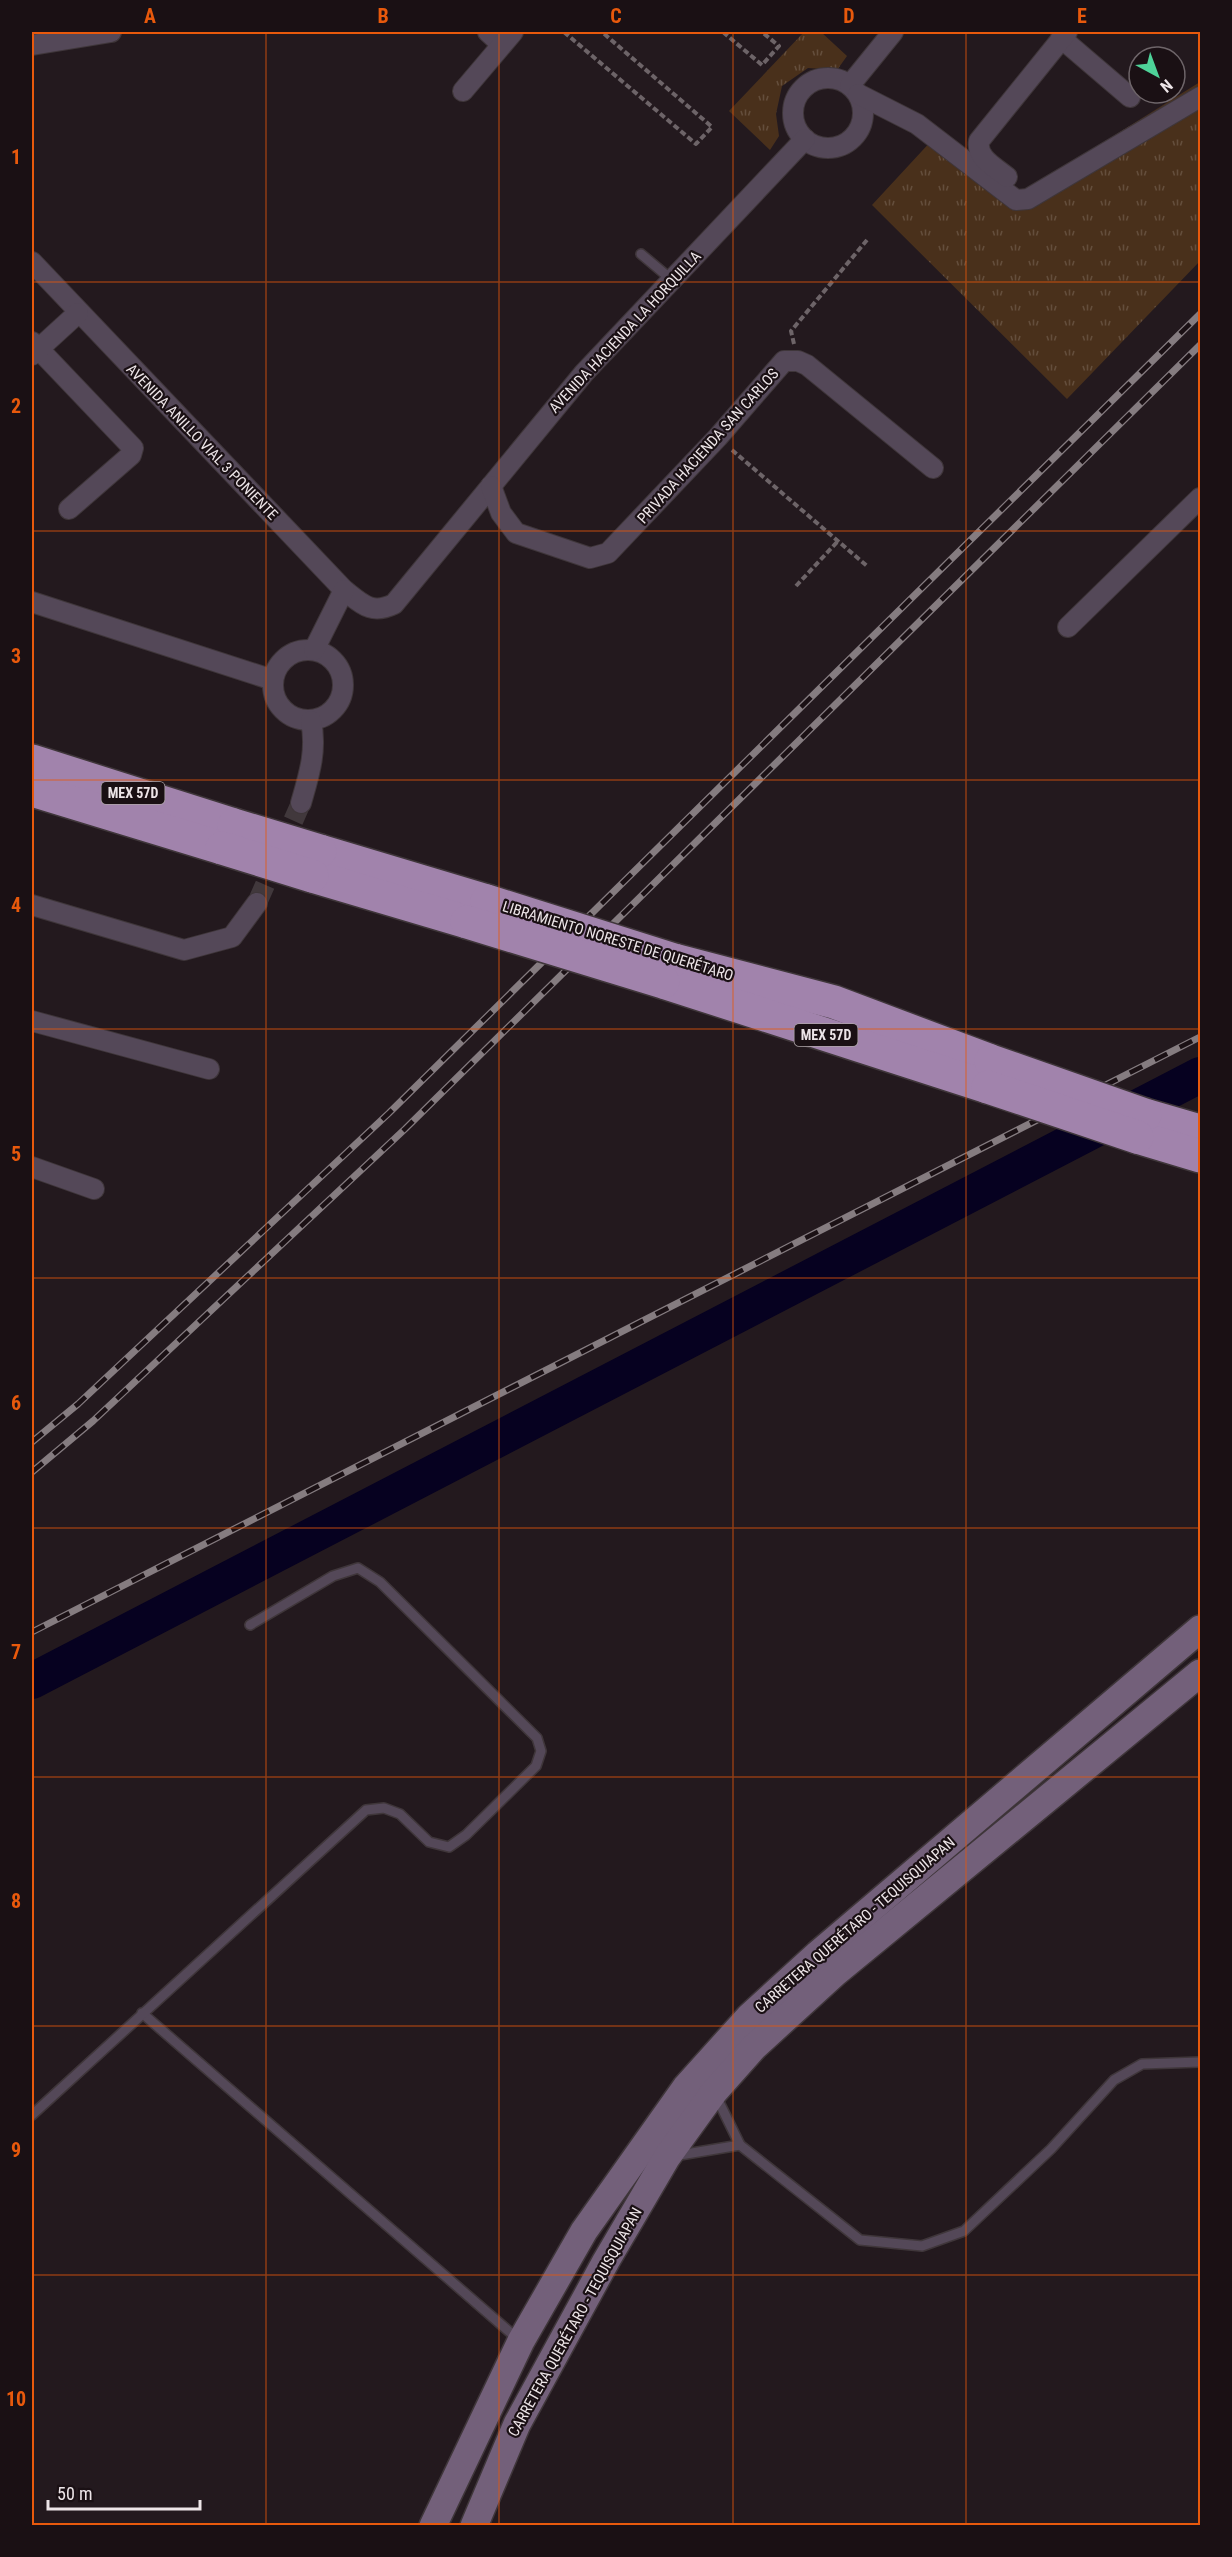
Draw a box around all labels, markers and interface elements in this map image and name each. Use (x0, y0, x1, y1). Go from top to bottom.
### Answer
text: A (144, 4, 156, 28)
text: B (377, 4, 389, 28)
text: C (610, 4, 622, 28)
text: D (843, 4, 855, 28)
text: E (1077, 4, 1087, 28)
north arrow (1127, 45, 1187, 105)
text: N (1157, 76, 1176, 96)
text: 1 (11, 145, 21, 169)
street label: AVENIDA HACIENDA LA HORQUILLA (545, 247, 705, 417)
street label: AVENIDA ANILLO VIAL 3 PONIENTE (123, 360, 281, 524)
street label: PRIVADA HACIENDA SAN CARLOS (634, 365, 783, 527)
text: 2 (11, 394, 21, 418)
text: 3 (11, 644, 21, 668)
road number: MEX 57D (102, 782, 164, 804)
text: 4 (11, 893, 21, 917)
street label: LIBRAMIENTO NORESTE DE QUERÉTARO (500, 897, 736, 985)
road number: MEX 57D (794, 1024, 858, 1046)
text: 5 (11, 1142, 21, 1166)
text: 6 (11, 1391, 21, 1415)
text: 7 (11, 1640, 21, 1664)
street label: CARRETERA QUERÉTARO - TEQUISQUIAPAN (751, 1833, 959, 2017)
text: 8 (11, 1889, 21, 1913)
text: 9 (11, 2138, 21, 2162)
street label: CARRETERA QUERÉTARO - TEQUISQUIAPAN (504, 2204, 646, 2440)
text: 10 (6, 2387, 26, 2411)
scale bar (48, 2473, 200, 2511)
text: 50 m (57, 2483, 92, 2504)

